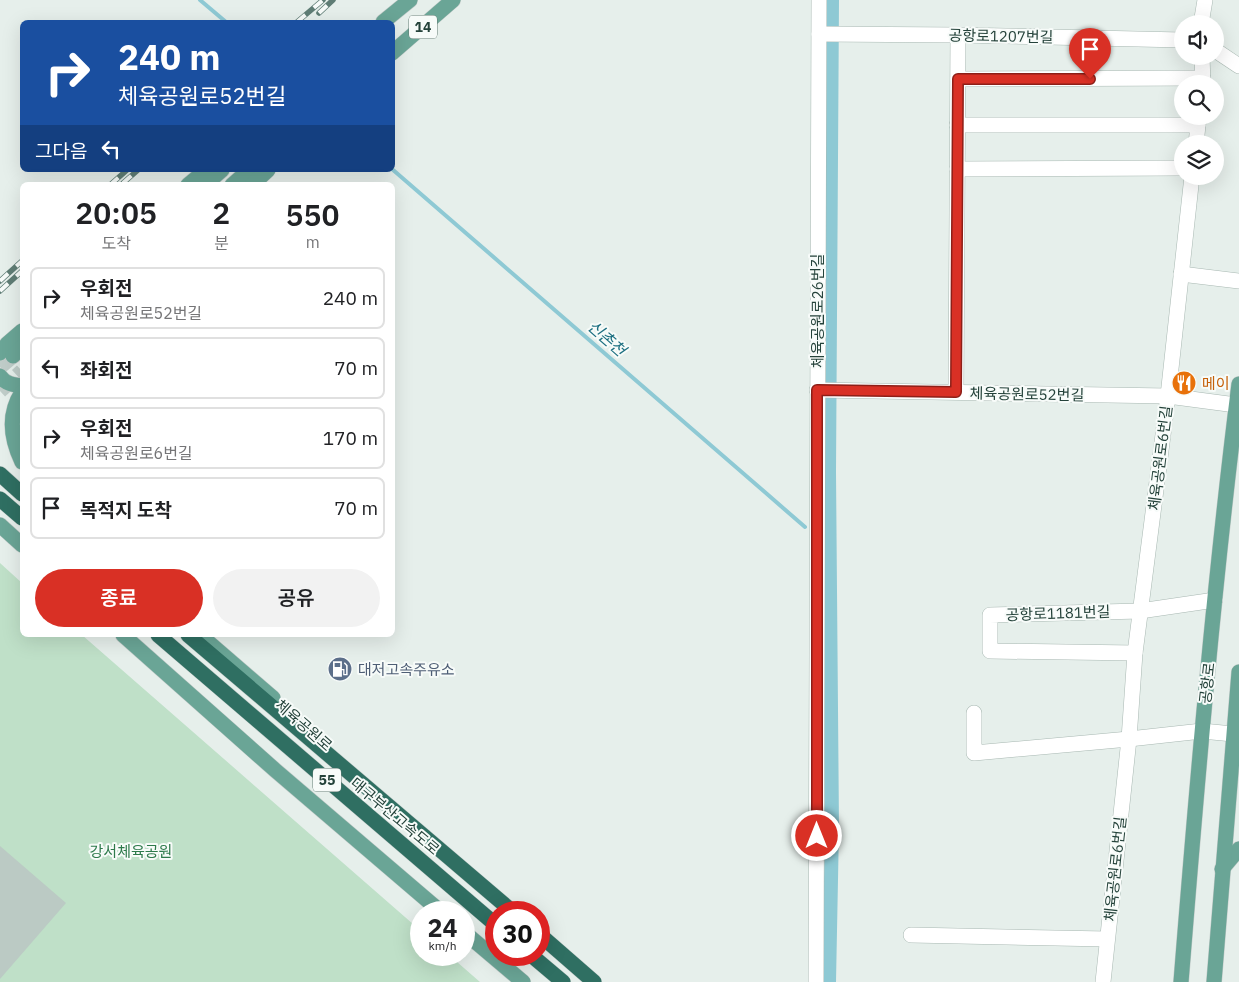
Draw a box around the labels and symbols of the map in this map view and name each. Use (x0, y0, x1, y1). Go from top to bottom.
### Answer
road number: 14 (409, 16, 437, 38)
street label: 공항로1207번길 (948, 26, 1054, 46)
pin (1069, 28, 1111, 79)
street label: 체육공원로26번길 (808, 254, 827, 368)
water label: 신촌천 (584, 316, 632, 362)
restaurant icon: 메이 (1171, 370, 1197, 396)
place label: 메이 (1202, 374, 1230, 393)
street label: 체육공원로52번길 (970, 384, 1084, 404)
street label: 체육공원로6번길 (1144, 404, 1176, 512)
street label: 공항로1181번길 (1005, 602, 1111, 624)
fuel station icon: 대저고속주유소 (327, 656, 353, 682)
place label: 대저고속주유소 (358, 660, 455, 679)
street label: 공항로 (1195, 661, 1219, 705)
street label: 체육공원로 (272, 695, 336, 755)
road number: 55 (313, 768, 341, 792)
street label: 대구부산고속도로 (347, 773, 443, 859)
position arrow (790, 809, 842, 861)
street label: 체육공원로6번길 (1100, 815, 1130, 923)
park label: 강서체육공원 (90, 842, 172, 861)
speed limit sign: 30 (485, 901, 550, 966)

